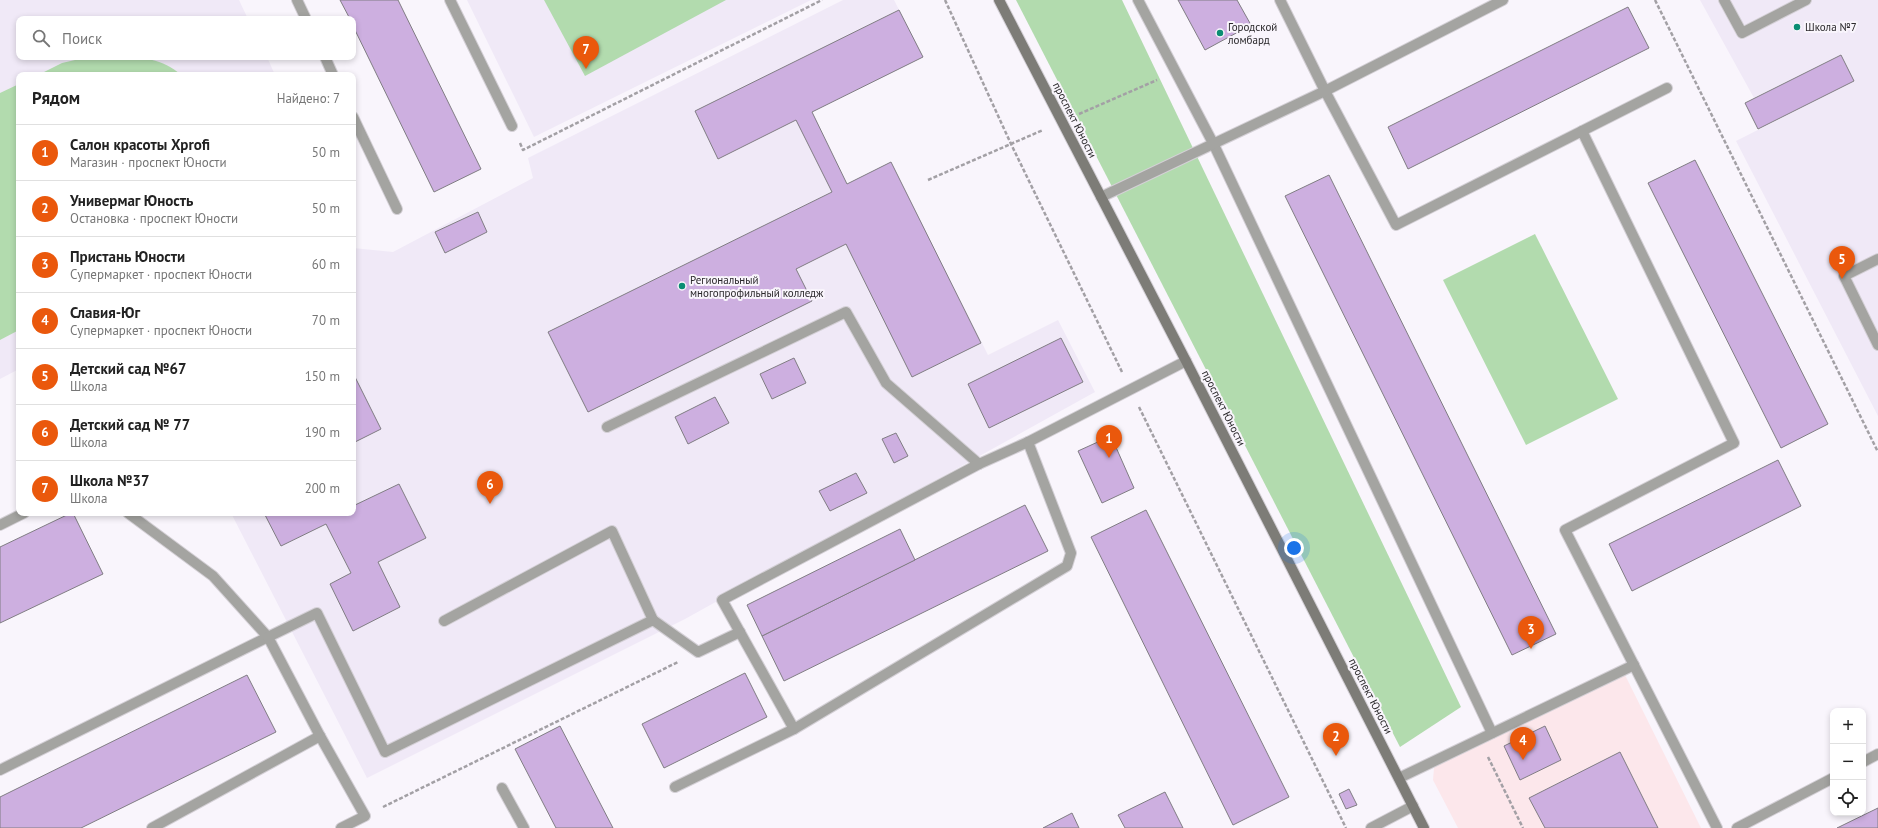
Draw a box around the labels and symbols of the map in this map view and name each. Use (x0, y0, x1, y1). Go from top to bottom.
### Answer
place label: Городской ломбард (1227, 20, 1277, 47)
place label: Школа №7 (1805, 20, 1857, 34)
marker: Школа №7 (1792, 22, 1802, 32)
marker: Городской ломбард (1215, 28, 1225, 38)
pin: 7 (573, 36, 599, 69)
street label: проспект Юности (1050, 80, 1100, 160)
pin: 5 (1829, 246, 1855, 279)
place label: Региональный многопрофильный колледж (690, 273, 824, 300)
marker: Региональный многопрофильный колледж (677, 281, 687, 291)
street label: проспект Юности (1199, 368, 1249, 448)
pin: 1 (1096, 425, 1122, 458)
pin: 6 (477, 471, 503, 504)
your location (1284, 538, 1304, 558)
pin: 3 (1518, 616, 1544, 649)
street label: проспект Юности (1346, 656, 1396, 736)
pin: 2 (1323, 723, 1349, 756)
pin: 4 (1510, 727, 1536, 760)

